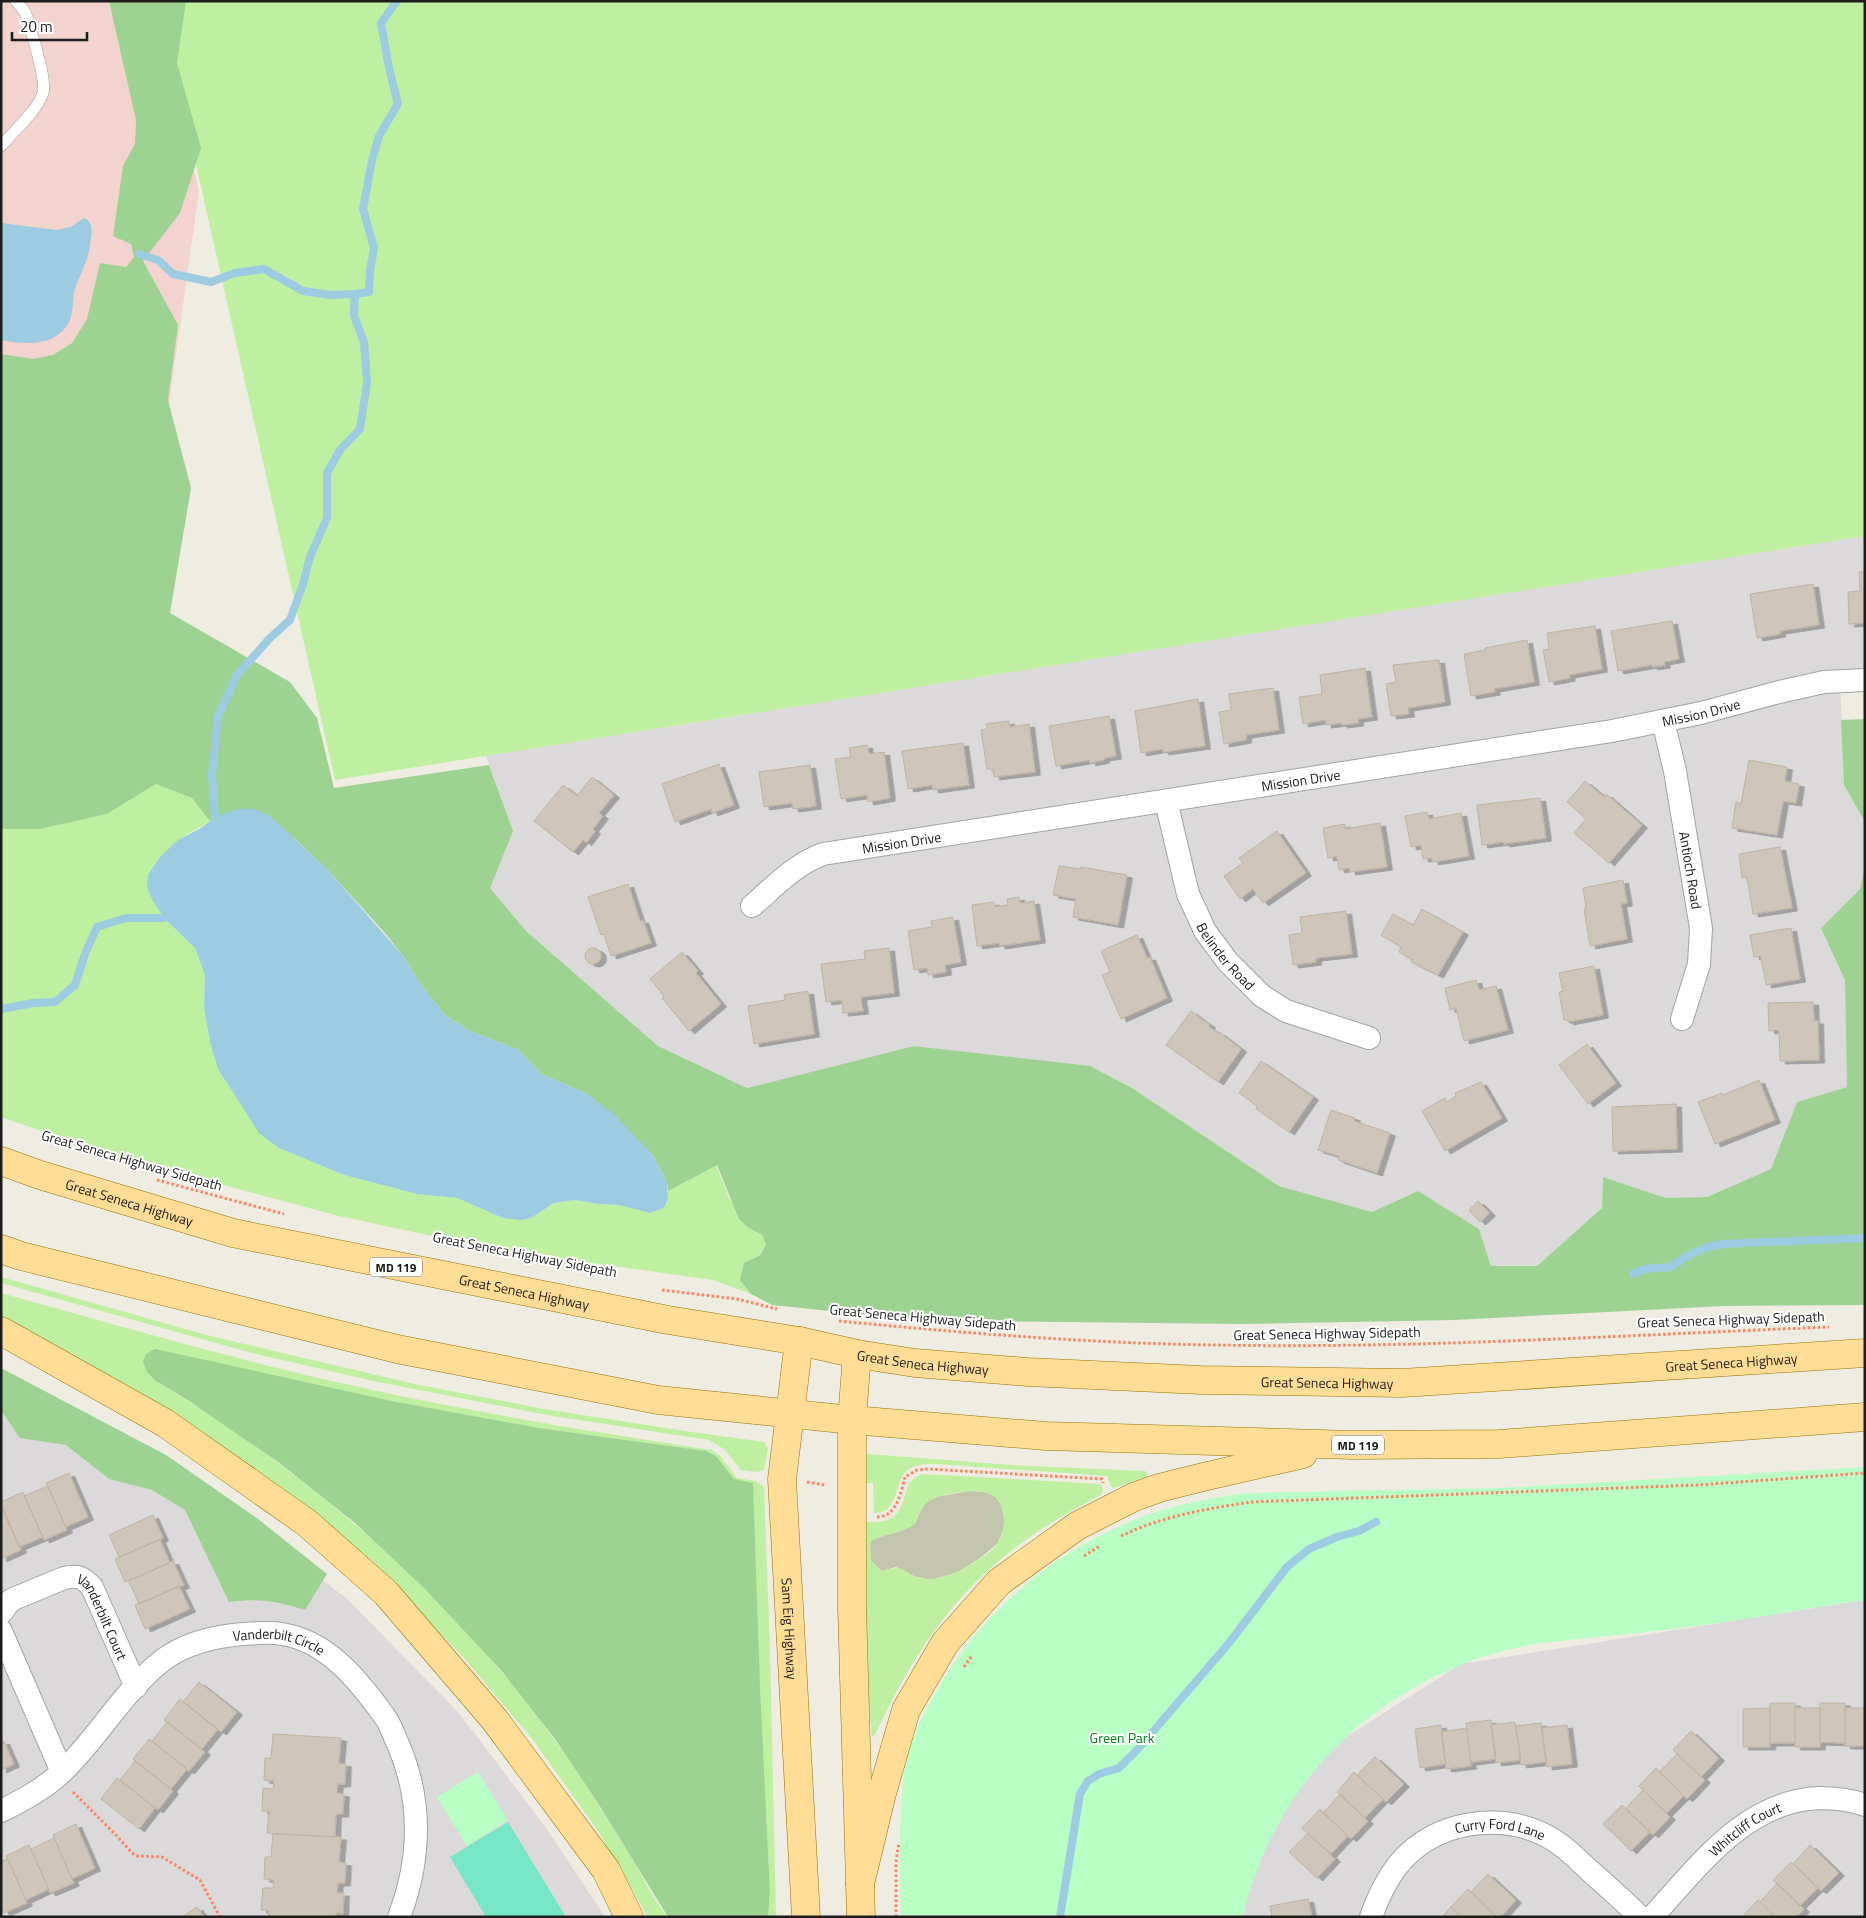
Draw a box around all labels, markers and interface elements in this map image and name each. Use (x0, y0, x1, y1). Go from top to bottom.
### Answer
scale bar (12, 10, 88, 42)
text: 20 m (20, 15, 53, 38)
street label: Mission Drive (1660, 692, 1742, 731)
street label: Mission Drive (1260, 763, 1342, 796)
street label: Mission Drive (861, 825, 942, 858)
street label: Antioch Road (1675, 830, 1708, 911)
street label: Belinder Road (1192, 919, 1260, 994)
street label: Great Seneca Highway Sidepath (39, 1124, 225, 1196)
street label: Great Seneca Highway (63, 1173, 196, 1231)
street label: Great Seneca Highway Sidepath (431, 1226, 619, 1282)
road number: MD 119 (370, 1258, 422, 1276)
street label: Great Seneca Highway (457, 1268, 592, 1315)
street label: Great Seneca Highway Sidepath (829, 1298, 1017, 1336)
street label: Great Seneca Highway Sidepath (1637, 1305, 1825, 1333)
street label: Great Seneca Highway Sidepath (1233, 1321, 1421, 1345)
street label: Great Seneca Highway (855, 1344, 990, 1379)
street label: Great Seneca Highway (1665, 1347, 1798, 1376)
street label: Great Seneca Highway (1261, 1370, 1394, 1393)
road number: MD 119 (1332, 1436, 1384, 1454)
street label: Vanderbilt Court (74, 1567, 133, 1663)
street label: Sam Eig Highway (777, 1577, 803, 1680)
street label: Vanderbilt Circle (232, 1622, 330, 1660)
park label: Green Park (1090, 1727, 1155, 1748)
street label: Whitcliff Court (1703, 1796, 1784, 1861)
street label: Curry Ford Lane (1452, 1812, 1549, 1845)

